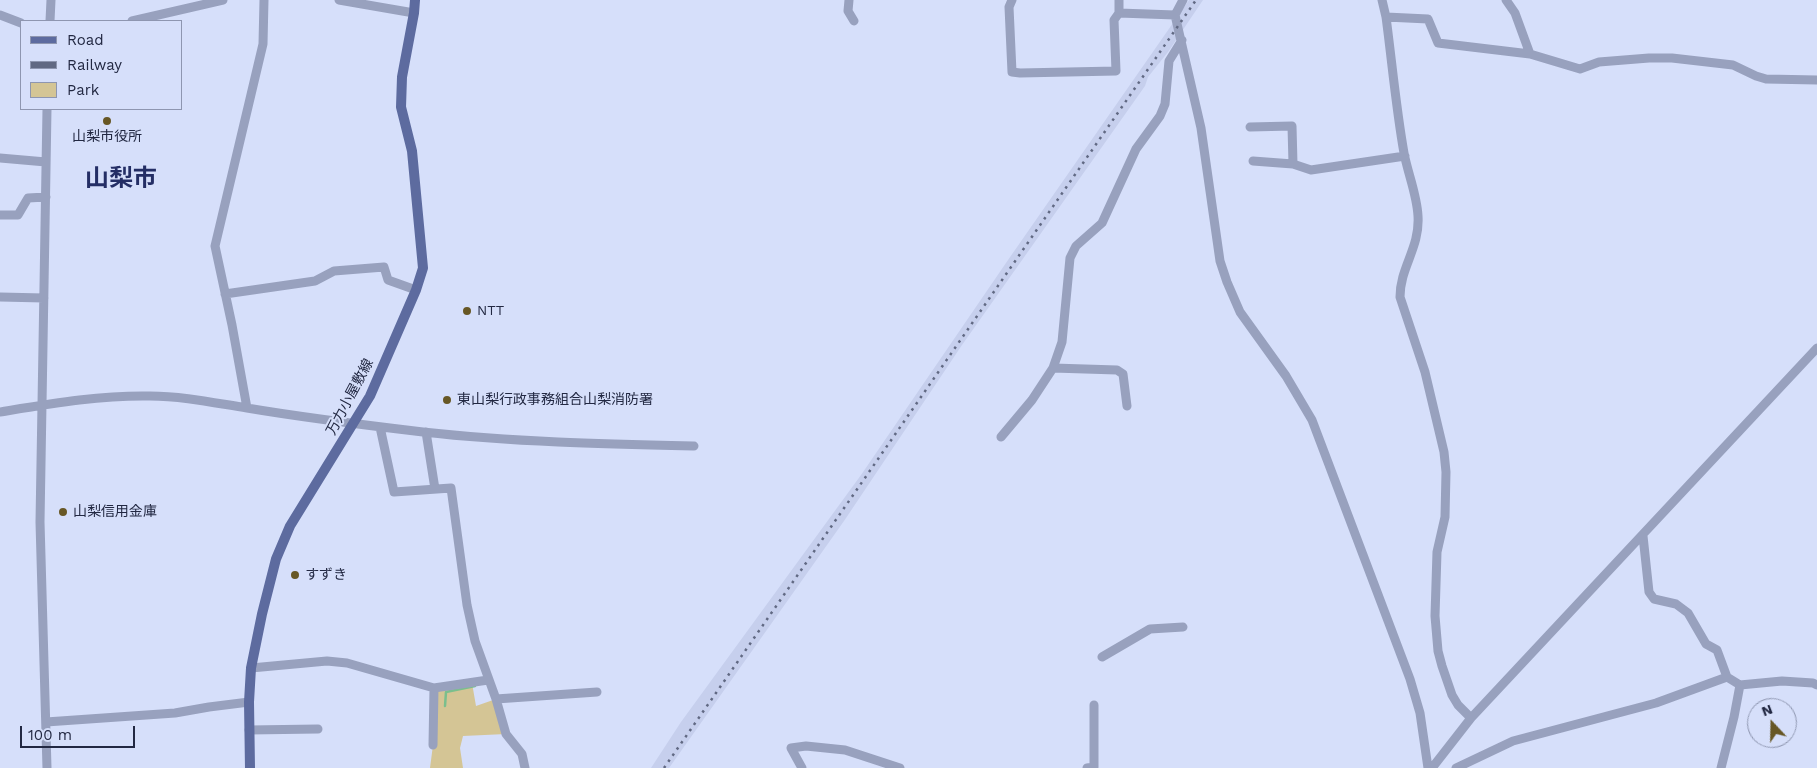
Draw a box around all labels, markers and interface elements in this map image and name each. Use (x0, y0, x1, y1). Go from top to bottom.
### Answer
legend (20, 20, 182, 110)
text: Road (67, 31, 104, 49)
text: Railway (67, 56, 122, 74)
text: Park (67, 81, 99, 99)
marker: 山梨市役所 (101, 115, 113, 127)
place label: 山梨市役所 (72, 129, 142, 145)
district label: 山梨市 (85, 165, 157, 193)
place label: NTT (477, 303, 504, 319)
marker: NTT (461, 305, 473, 317)
street label: 万力小屋敷線 (323, 356, 377, 438)
place label: 東山梨行政事務組合山梨消防署 (457, 392, 653, 408)
marker: 東山梨行政事務組合山梨消防署 (441, 394, 453, 406)
place label: 山梨信用金庫 (73, 504, 157, 520)
marker: 山梨信用金庫 (57, 506, 69, 518)
place label: すずき (305, 567, 347, 583)
marker: すずき (289, 569, 301, 581)
north arrow (1747, 698, 1797, 748)
text: N (1759, 701, 1775, 719)
scale bar (22, 716, 138, 748)
text: 100 m (28, 726, 72, 744)

